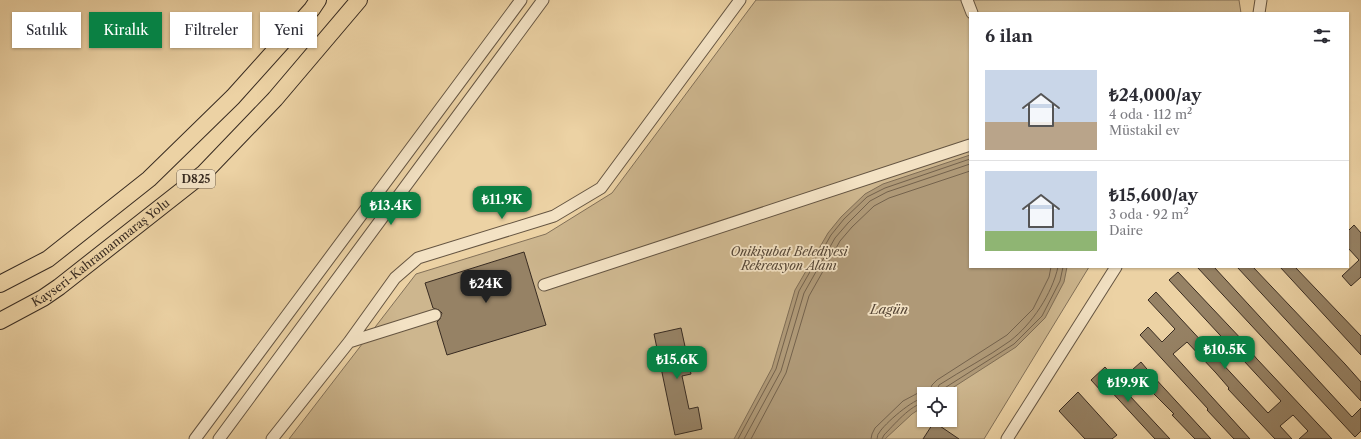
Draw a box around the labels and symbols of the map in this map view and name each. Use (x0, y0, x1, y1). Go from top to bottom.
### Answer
road number: D825 (177, 170, 215, 188)
pin: ₺11.9K (469, 186, 535, 220)
pin: ₺13.4K (358, 192, 424, 226)
street label: Kayseri-Kahramanmaraş Yolu (29, 195, 173, 310)
park label: Onikişubat Belediyesi Rekreasyon Alanı (731, 244, 849, 273)
pin: ₺24K (462, 270, 510, 304)
water label: Lagün (869, 301, 908, 317)
pin: ₺10.5K (1192, 336, 1258, 370)
pin: ₺15.6K (644, 346, 710, 380)
pin: ₺19.9K (1095, 369, 1161, 403)

